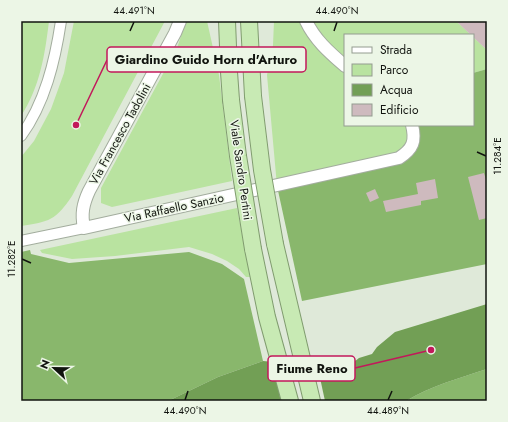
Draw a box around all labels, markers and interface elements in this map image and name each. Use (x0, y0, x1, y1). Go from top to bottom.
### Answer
text: 44.491°N (113, 3, 155, 18)
text: 44.490°N (316, 3, 358, 18)
legend (344, 34, 474, 126)
text: Strada (380, 41, 412, 59)
callout: Giardino Guido Horn d'Arturo (107, 47, 306, 72)
text: Giardino Guido Horn d'Arturo (115, 50, 298, 69)
text: Parco (380, 61, 409, 79)
street label: Via Francesco Tadolini (85, 80, 155, 188)
text: Acqua (380, 81, 413, 99)
text: Edificio (380, 101, 419, 119)
street label: Viale Sandro Pertini (225, 119, 257, 221)
text: 11.284°E (490, 137, 505, 175)
street label: Via Raffaello Sanzio (123, 189, 226, 227)
text: 11.282°E (4, 240, 19, 278)
north arrow (34, 348, 74, 388)
callout: Fiume Reno (268, 356, 355, 381)
text: N (36, 357, 54, 371)
text: Fiume Reno (276, 359, 348, 378)
text: 44.490°N (164, 403, 206, 418)
text: 44.489°N (367, 403, 409, 418)

